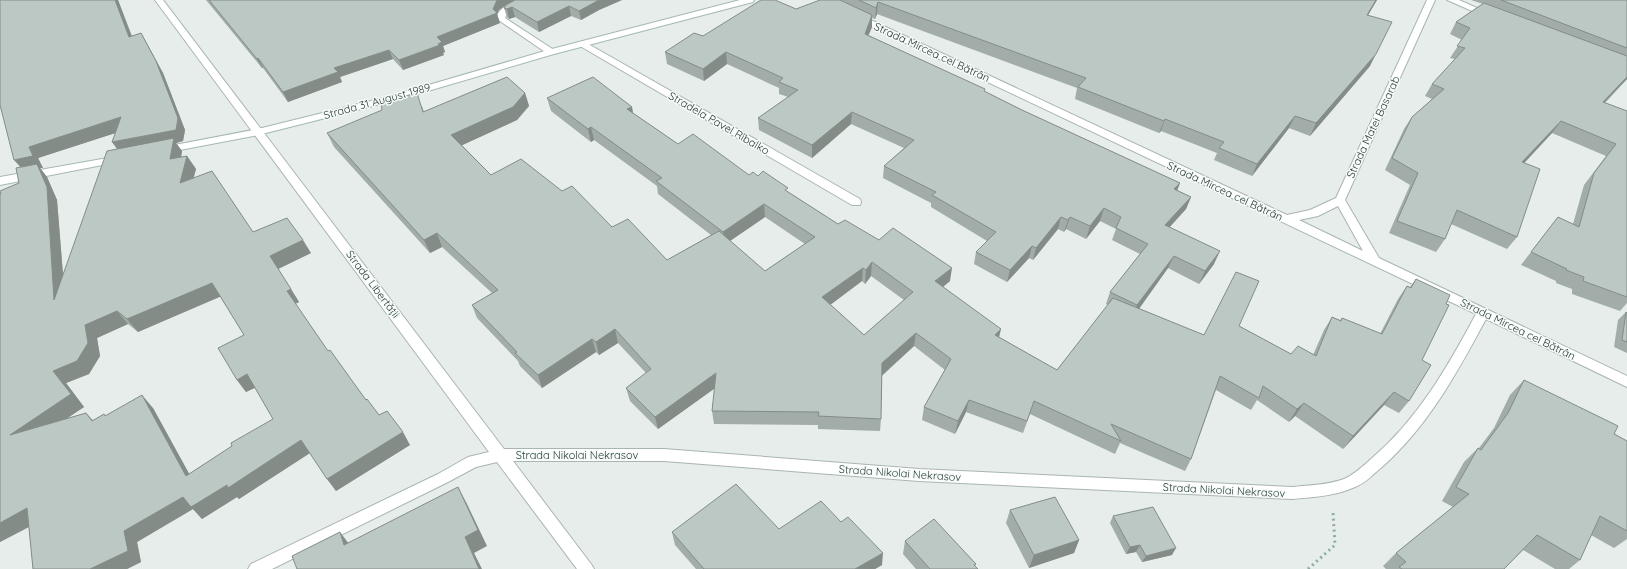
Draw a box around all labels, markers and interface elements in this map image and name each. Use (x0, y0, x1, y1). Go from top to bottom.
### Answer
street label: Strada Mircea cel Bătrân (872, 19, 992, 85)
street label: Strada Matei Basarab (1343, 73, 1403, 180)
street label: Strada 31 August 1989 (322, 80, 432, 122)
street label: Stradela Pavel Rîbalko (666, 88, 772, 158)
street label: Strada Mircea cel Bătrân (1165, 158, 1285, 224)
street label: Strada Libertății (343, 247, 403, 321)
street label: Strada Mircea cel Bătrân (1458, 295, 1578, 363)
street label: Strada Nikolai Nekrasov (516, 448, 639, 462)
street label: Strada Nikolai Nekrasov (838, 462, 962, 484)
street label: Strada Nikolai Nekrasov (1162, 480, 1286, 500)

